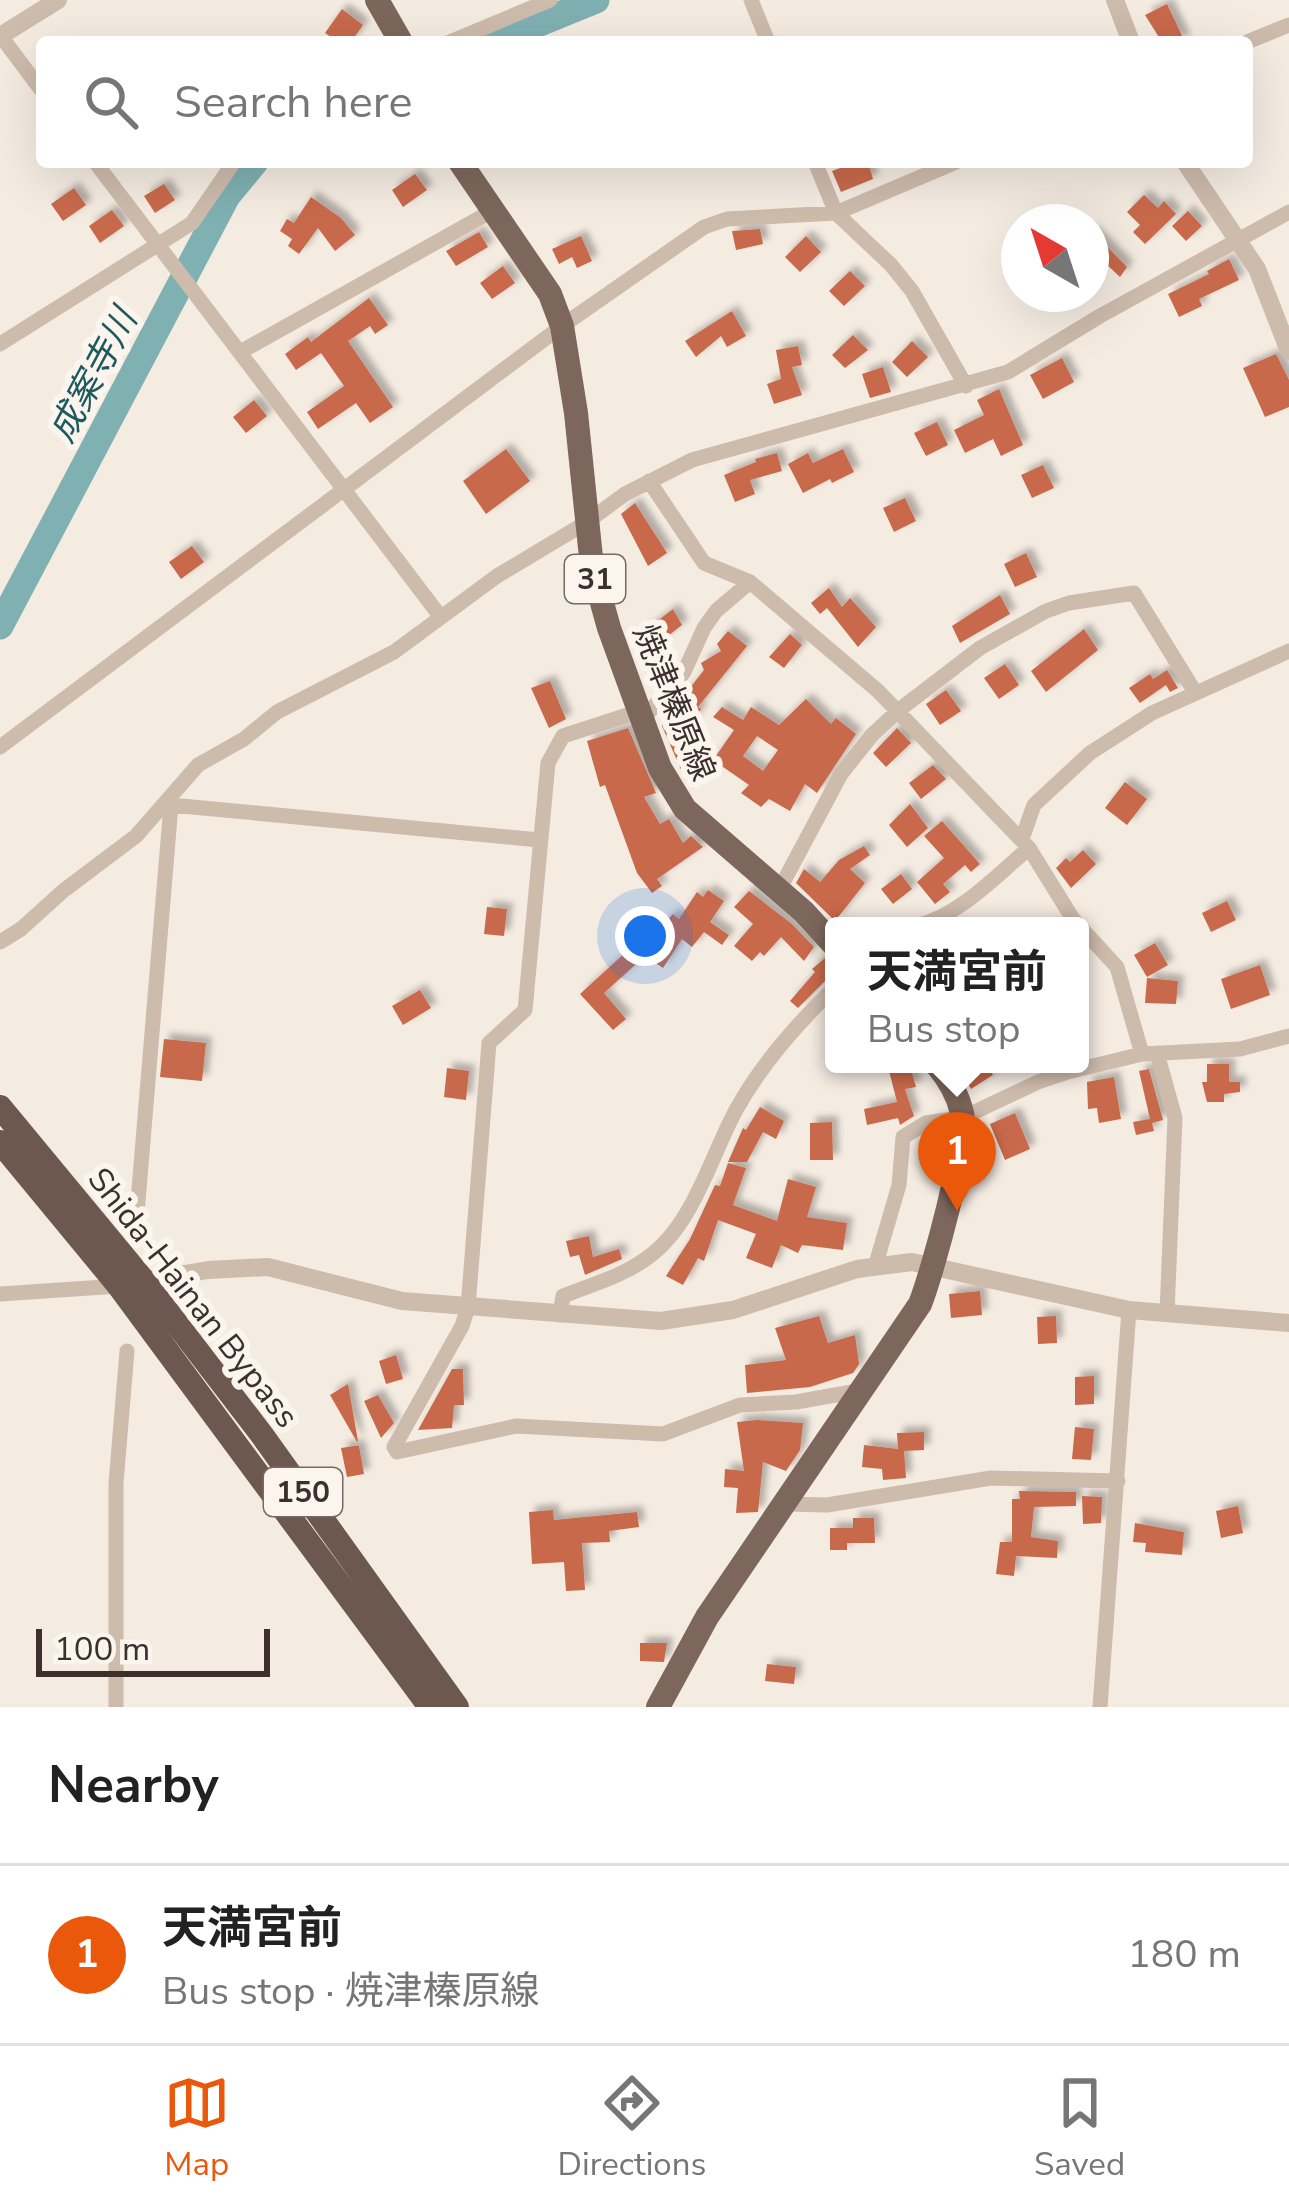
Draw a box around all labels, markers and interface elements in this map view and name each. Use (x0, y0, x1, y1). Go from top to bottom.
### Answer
search box (36, 36, 1253, 168)
icon: search (78, 69, 144, 135)
text: Search here (174, 72, 413, 133)
north arrow (1001, 204, 1109, 312)
water label: 成案寺川 (38, 297, 151, 451)
road number: 31 (565, 555, 625, 603)
street label: 焼津榛原線 (622, 618, 725, 787)
your location (615, 906, 675, 966)
popup (825, 917, 1089, 1073)
text: 天満宮前 (867, 942, 1047, 1003)
text: Bus stop (867, 1003, 1020, 1056)
pin: 1 (918, 1112, 996, 1211)
street label: Shida-Hainan Bypass (77, 1158, 309, 1437)
road number: 150 (264, 1468, 342, 1516)
scale bar (36, 1623, 270, 1676)
text: 100 m (54, 1627, 150, 1672)
text: Nearby (48, 1750, 219, 1820)
text: 天満宮前 (162, 1898, 342, 1959)
text: 1 (75, 1928, 99, 1981)
text: 180 m (1127, 1928, 1241, 1981)
text: Bus stop · 焼津榛原線 (162, 1965, 539, 2018)
tab: Map (164, 2070, 230, 2187)
tab: Directions (558, 2070, 706, 2187)
tab: Saved (1034, 2070, 1125, 2187)

